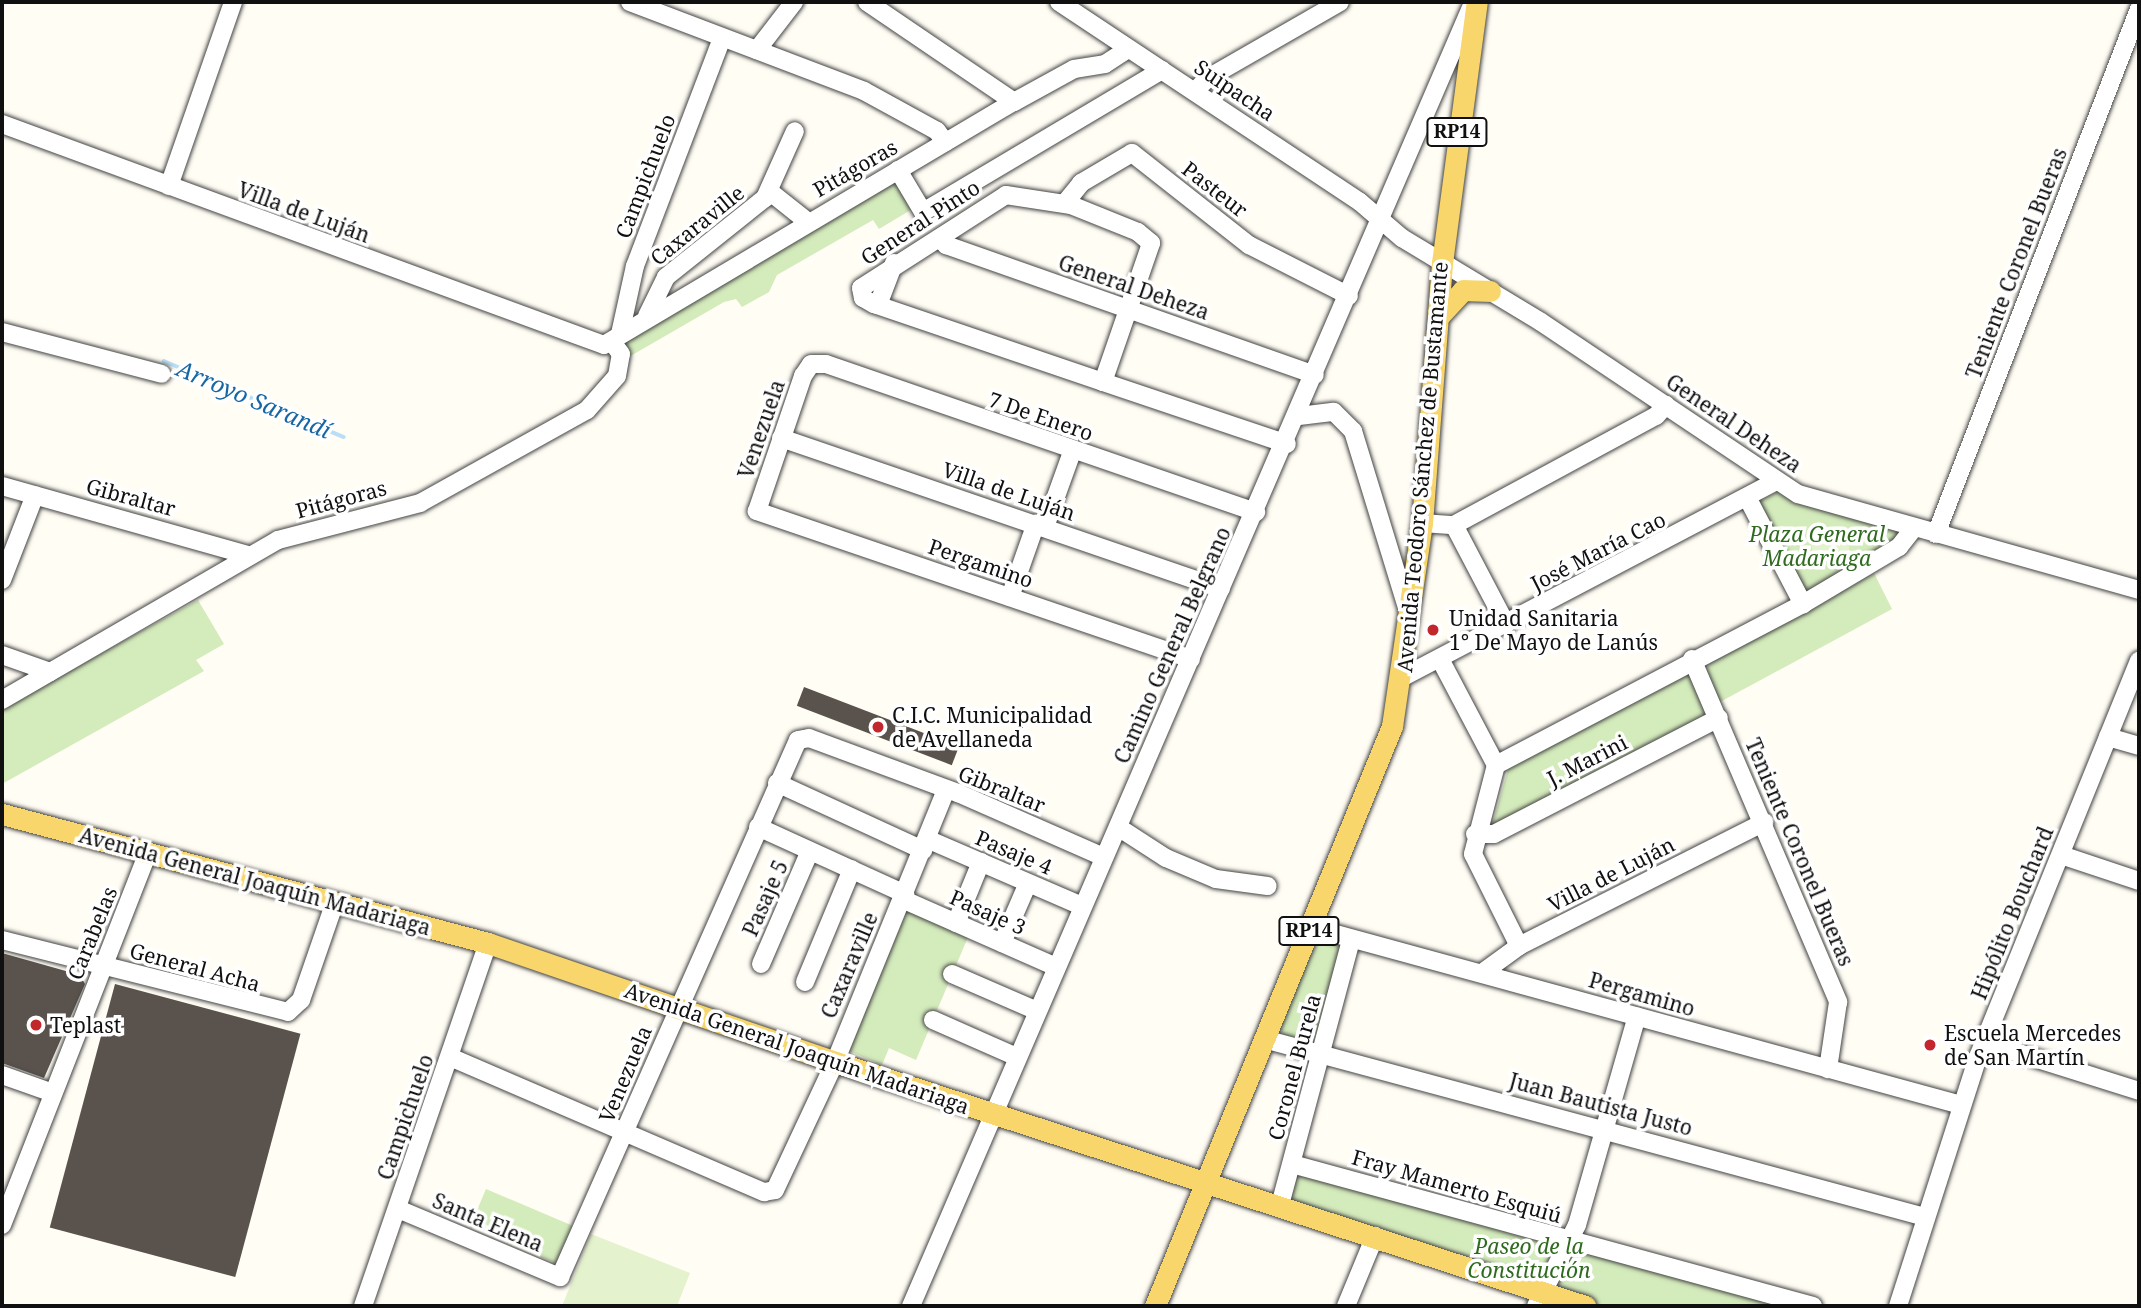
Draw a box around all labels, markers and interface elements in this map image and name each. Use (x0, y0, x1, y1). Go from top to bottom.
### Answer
street label: Suipacha (1190, 54, 1280, 126)
street label: Campichuelo (610, 110, 680, 242)
road number: RP14 (1426, 116, 1488, 148)
street label: Pitágoras (809, 134, 901, 202)
street label: Teniente Coronel Bueras (1960, 144, 2072, 382)
street label: Pasteur (1177, 156, 1253, 222)
street label: General Pinto (856, 174, 984, 270)
street label: Villa de Luján (234, 176, 374, 248)
street label: Caxaraville (645, 180, 749, 270)
street label: General Deheza (1055, 249, 1213, 325)
street label: Avenida Teodoro Sánchez de Bustamante (1391, 261, 1453, 673)
water label: Arroyo Sarandí (173, 354, 335, 444)
street label: General Deheza (1662, 368, 1806, 478)
street label: Venezuela (732, 376, 790, 482)
street label: 7 De Enero (985, 386, 1097, 446)
street label: Villa de Luján (939, 456, 1079, 526)
street label: Gibraltar (84, 473, 178, 521)
street label: Pitágoras (293, 475, 389, 523)
street label: José María Cao (1526, 506, 1670, 596)
park label: Plaza General Madariaga (1749, 521, 1885, 571)
street label: Camino General Belgrano (1108, 523, 1236, 767)
street label: Pergamino (925, 533, 1037, 593)
place label: Unidad Sanitaria 1° De Mayo de Lanús (1449, 605, 1658, 655)
marker: Unidad Sanitaria 1° De Mayo de Lanús (1423, 620, 1443, 640)
place label: C.I.C. Municipalidad de Avellaneda (892, 702, 1092, 752)
marker: C.I.C. Municipalidad de Avellaneda (870, 719, 886, 735)
street label: J. Marini (1543, 729, 1631, 791)
street label: Teniente Coronel Bueras (1741, 734, 1859, 970)
street label: Gibraltar (955, 760, 1049, 818)
street label: Avenida General Joaquín Madariaga (77, 822, 433, 940)
street label: Hipólito Bouchard (1966, 823, 2058, 1003)
street label: Pasaje 4 (972, 825, 1056, 879)
street label: Villa de Luján (1543, 831, 1679, 917)
street label: Pasaje 5 (737, 856, 793, 940)
street label: Carabelas (62, 883, 122, 983)
street label: Pasaje 3 (946, 884, 1030, 940)
street label: Caxaraville (815, 908, 883, 1022)
road number: RP14 (1278, 916, 1340, 946)
street label: General Acha (127, 937, 263, 997)
street label: Pergamino (1586, 967, 1698, 1021)
street label: Avenida General Joaquín Madariaga (621, 977, 973, 1119)
street label: Coronel Burela (1262, 991, 1326, 1143)
place label: Teplast (50, 1012, 121, 1038)
marker: Teplast (28, 1017, 44, 1033)
place label: Escuela Mercedes de San Martín (1944, 1020, 2121, 1070)
street label: Venezuela (593, 1022, 657, 1126)
marker: Escuela Mercedes de San Martín (1922, 1037, 1938, 1053)
street label: Campichuelo (372, 1051, 438, 1183)
street label: Juan Bautista Justo (1507, 1067, 1695, 1141)
street label: Fray Mamerto Esquiú (1349, 1144, 1565, 1228)
street label: Santa Elena (429, 1187, 547, 1257)
park label: Paseo de la Constitución (1467, 1233, 1591, 1283)

